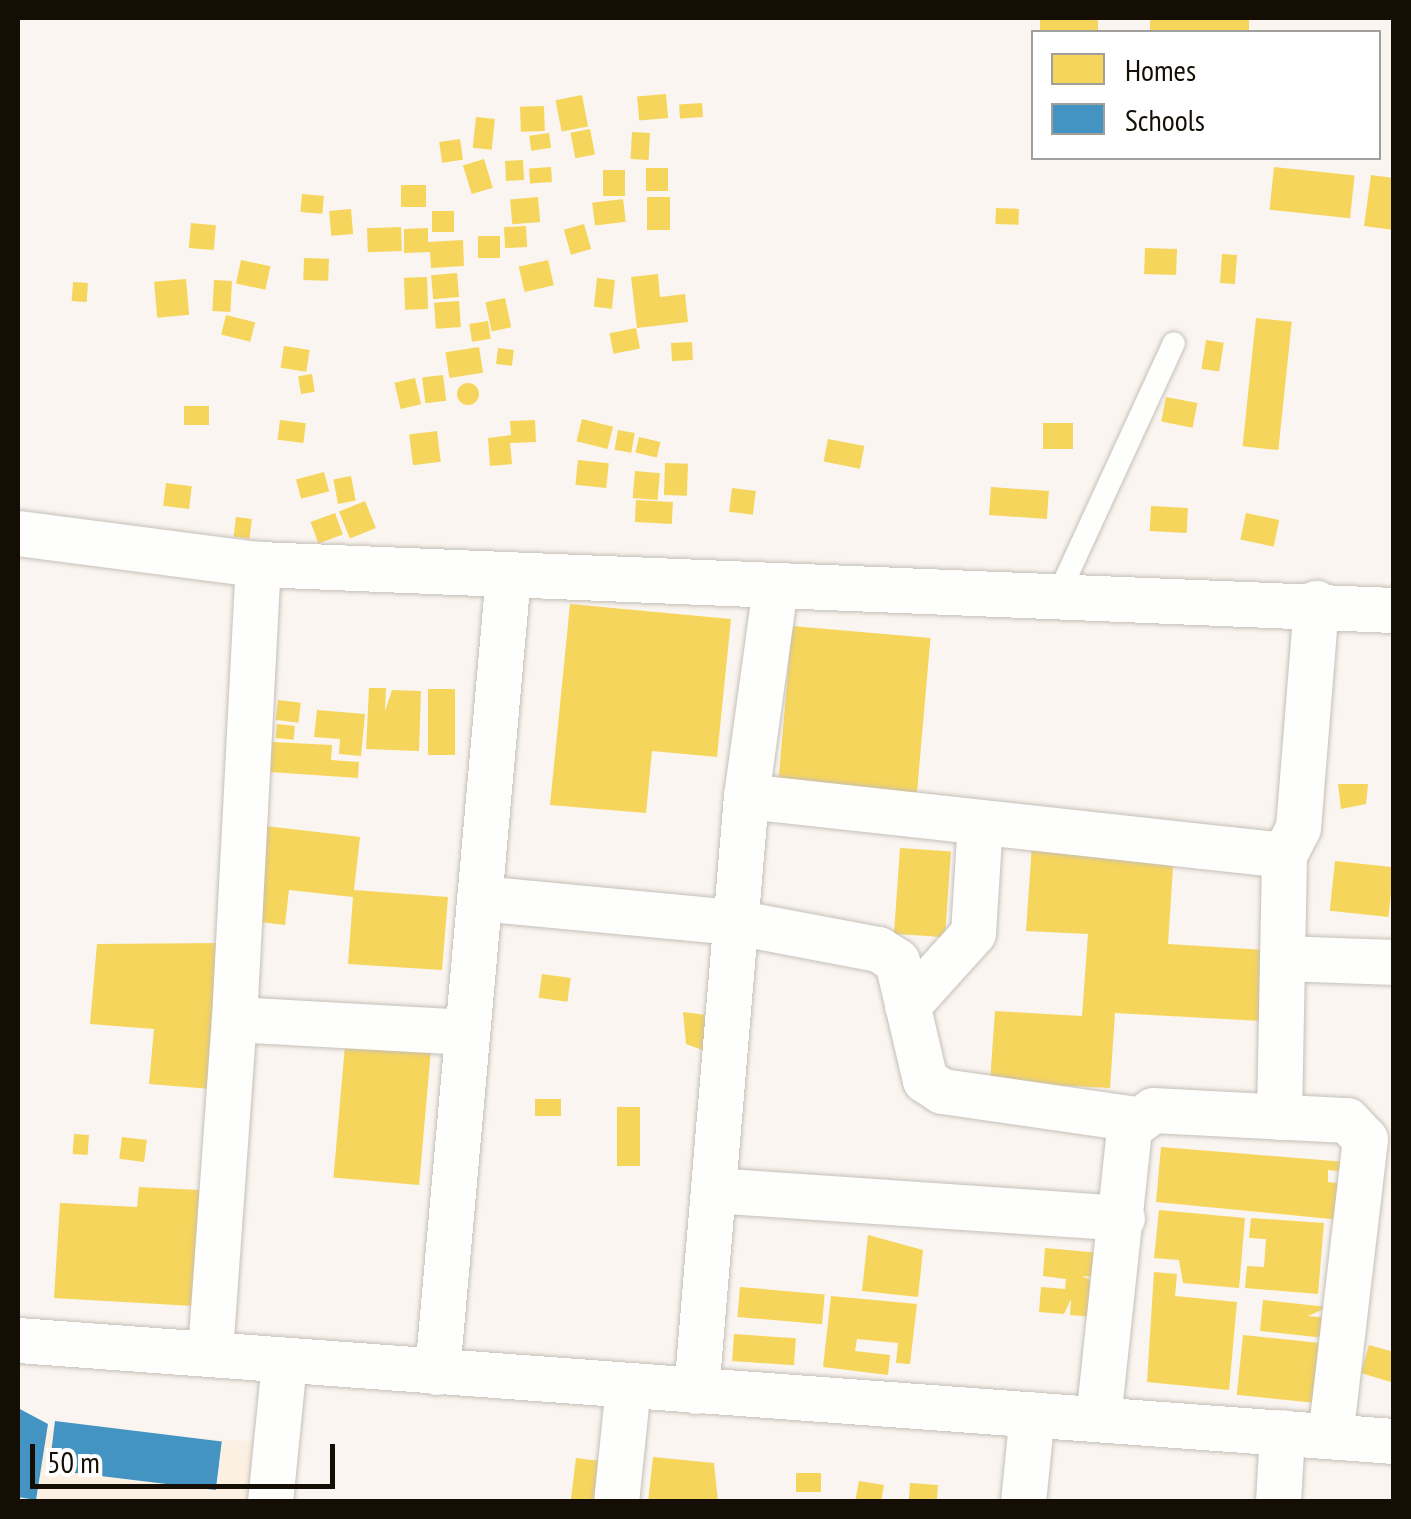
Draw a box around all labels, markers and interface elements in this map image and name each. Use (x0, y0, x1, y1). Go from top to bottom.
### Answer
legend (1031, 30, 1381, 160)
text: Homes (1125, 50, 1196, 89)
text: Schools (1125, 100, 1205, 139)
scale bar (35, 1424, 340, 1486)
text: 50 m (47, 1442, 100, 1481)

